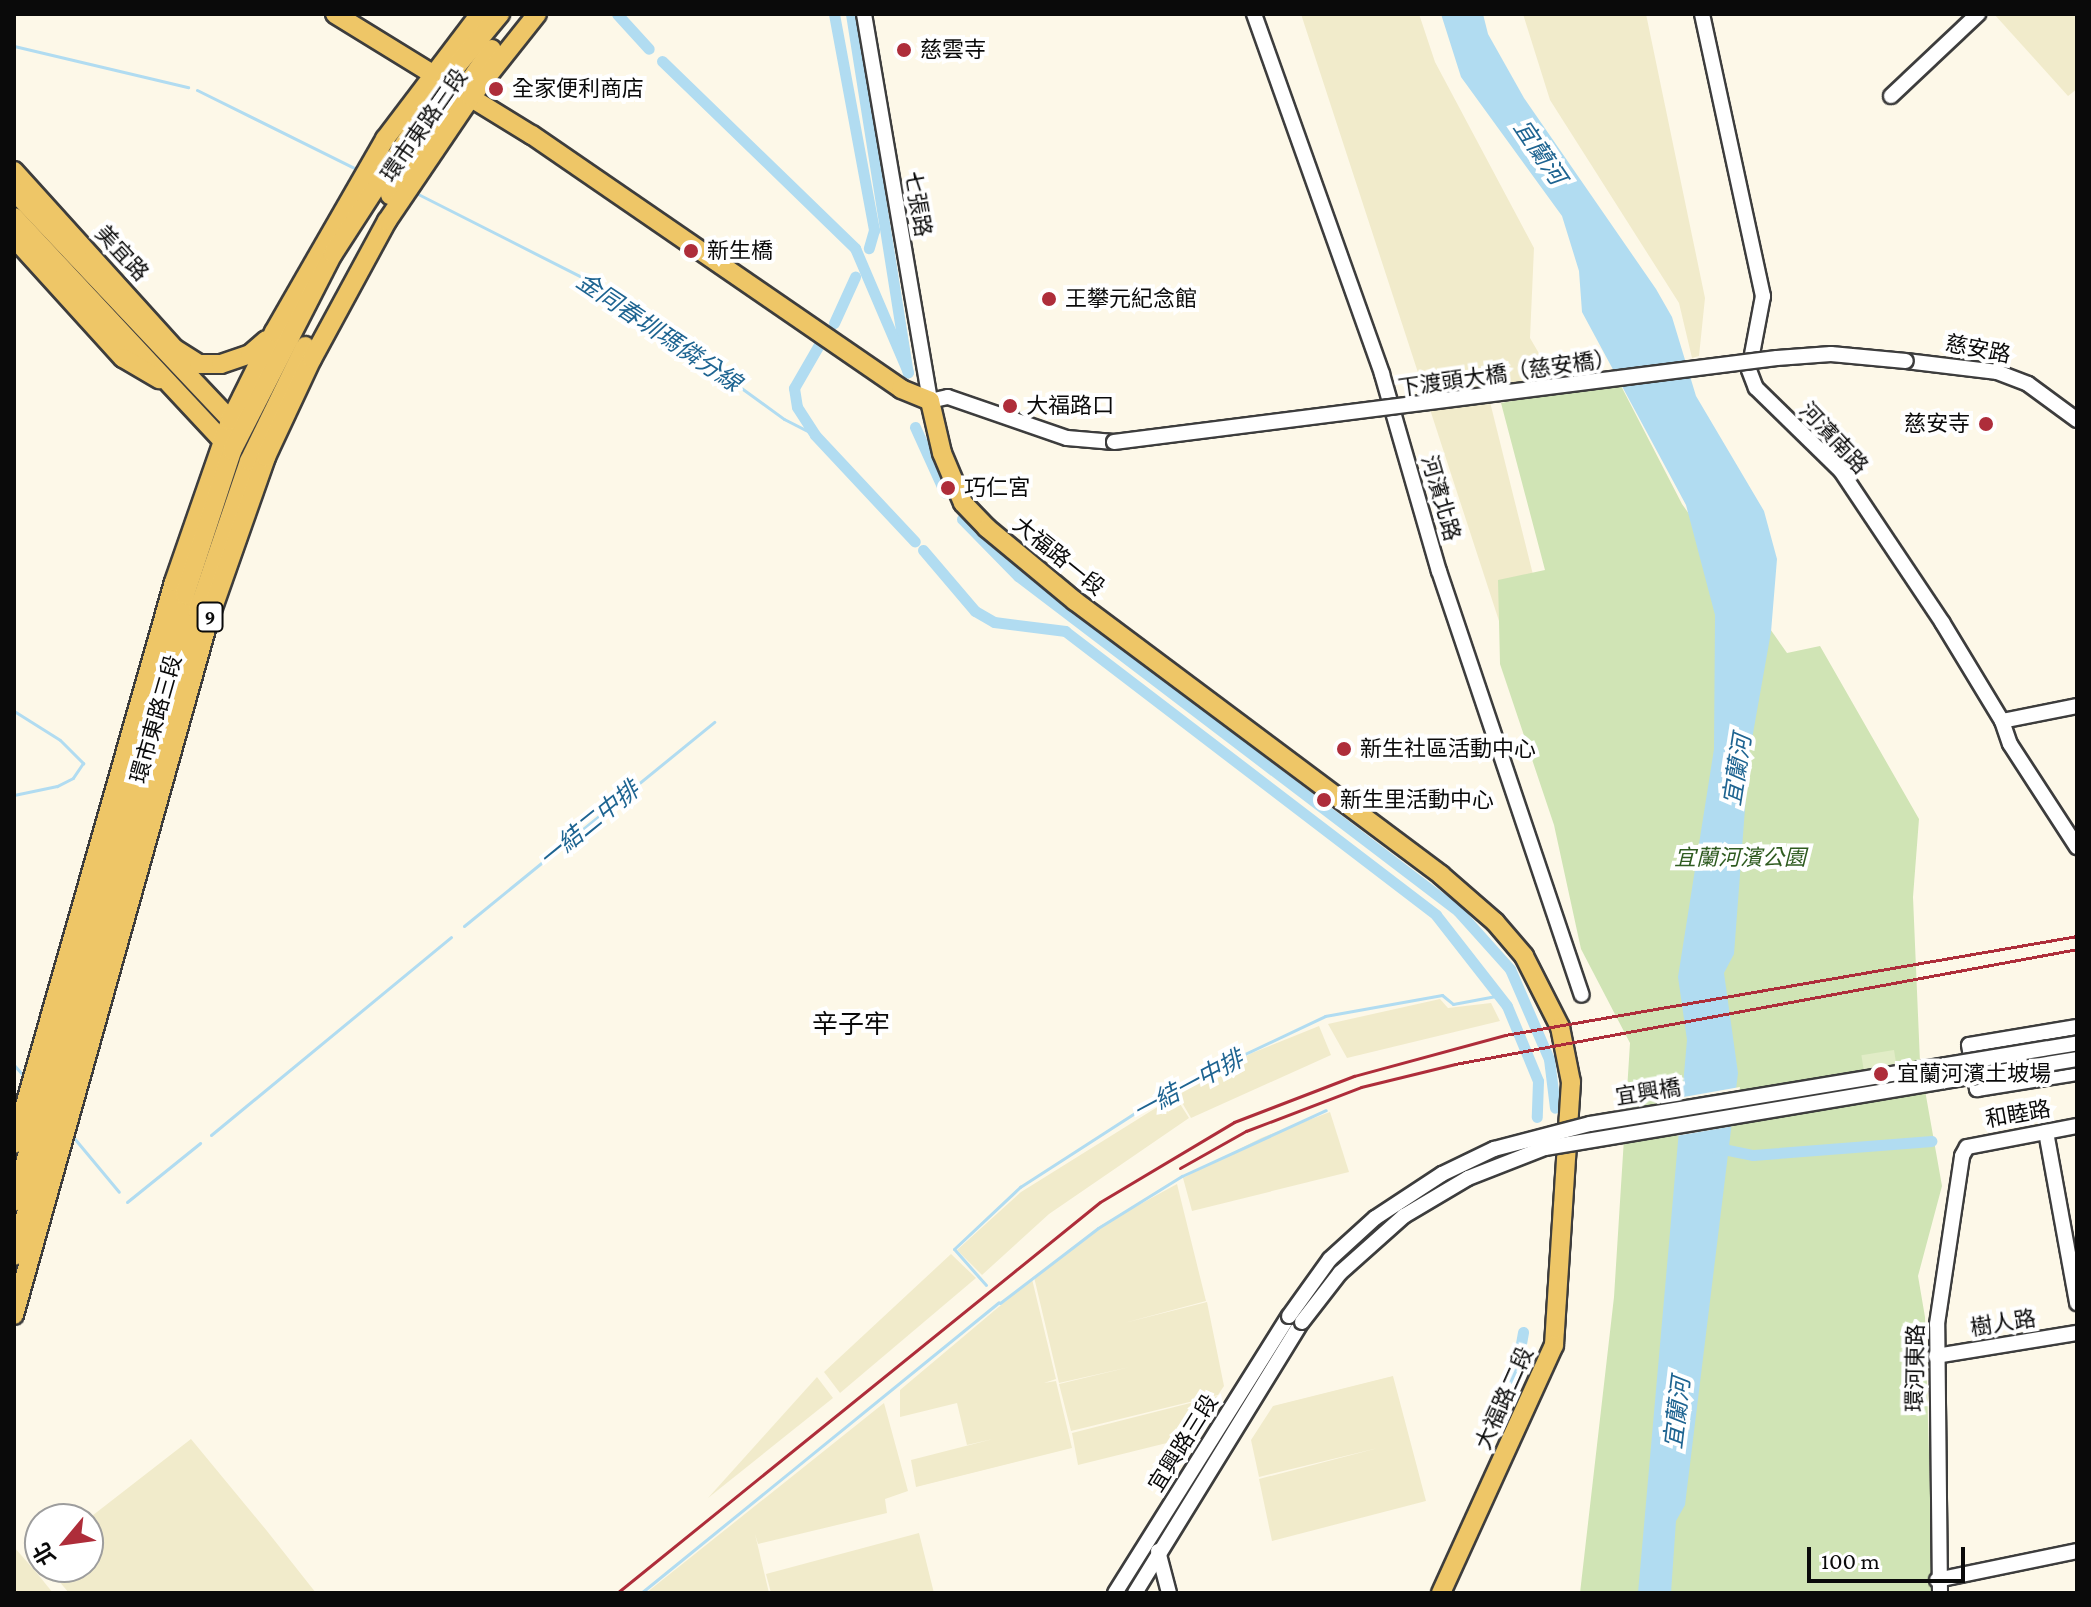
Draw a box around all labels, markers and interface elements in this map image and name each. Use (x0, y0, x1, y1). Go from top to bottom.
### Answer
place label: 慈雲寺 (920, 37, 986, 63)
marker: 慈雲寺 (895, 41, 913, 59)
street label: 環市東路三段 (375, 63, 473, 187)
place label: 全家便利商店 (512, 76, 644, 102)
marker: 全家便利商店 (487, 80, 505, 98)
water label: 宜蘭河 (1508, 114, 1572, 190)
street label: 七張路 (899, 169, 937, 239)
street label: 美宜路 (90, 220, 154, 286)
place label: 新生橋 (707, 238, 773, 264)
marker: 新生橋 (682, 242, 700, 260)
water label: 金同春圳瑪僯分線 (571, 266, 747, 398)
place label: 王攀元紀念館 (1065, 286, 1197, 312)
marker: 王攀元紀念館 (1040, 290, 1058, 308)
street label: 慈安路 (1943, 330, 2013, 368)
street label: 下渡頭大橋（慈安橋） (1396, 345, 1618, 401)
place label: 大福路口 (1026, 393, 1114, 419)
marker: 大福路口 (1001, 397, 1019, 415)
street label: 河濱南路 (1794, 397, 1874, 479)
place label: 慈安寺 (1904, 411, 1970, 437)
marker: 慈安寺 (1977, 415, 1995, 433)
street label: 河濱北路 (1416, 452, 1466, 544)
place label: 巧仁宮 (964, 475, 1030, 501)
marker: 巧仁宮 (939, 479, 957, 497)
street label: 大福路一段 (1008, 511, 1110, 601)
road number: 9 (196, 601, 224, 633)
street label: 環市東路三段 (125, 652, 187, 786)
water label: 宜蘭河 (1717, 732, 1757, 808)
place label: 新生社區活動中心 (1360, 736, 1536, 762)
marker: 新生社區活動中心 (1335, 740, 1353, 758)
water label: 一結二中排 (533, 775, 645, 873)
place label: 新生里活動中心 (1340, 787, 1494, 813)
marker: 新生里活動中心 (1315, 791, 1333, 809)
park label: 宜蘭河濱公園 (1674, 845, 1806, 871)
district label: 辛子牢 (812, 1009, 890, 1041)
water label: 一結一中排 (1128, 1044, 1248, 1126)
place label: 宜蘭河濱土坡場 (1897, 1061, 2051, 1087)
marker: 宜蘭河濱土坡場 (1872, 1065, 1890, 1083)
street label: 宜興橋 (1613, 1074, 1683, 1110)
street label: 和睦路 (1983, 1095, 2053, 1133)
street label: 樹人路 (1968, 1305, 2038, 1341)
street label: 環河東路 (1901, 1324, 1929, 1412)
street label: 大福路二段 (1470, 1342, 1538, 1454)
water label: 宜蘭河 (1658, 1376, 1696, 1450)
street label: 宜興路三段 (1143, 1389, 1223, 1497)
north arrow (24, 1503, 104, 1583)
scale bar (1811, 1531, 1969, 1581)
text: 北 (28, 1538, 61, 1570)
text: 100 m (1821, 1547, 1880, 1574)

